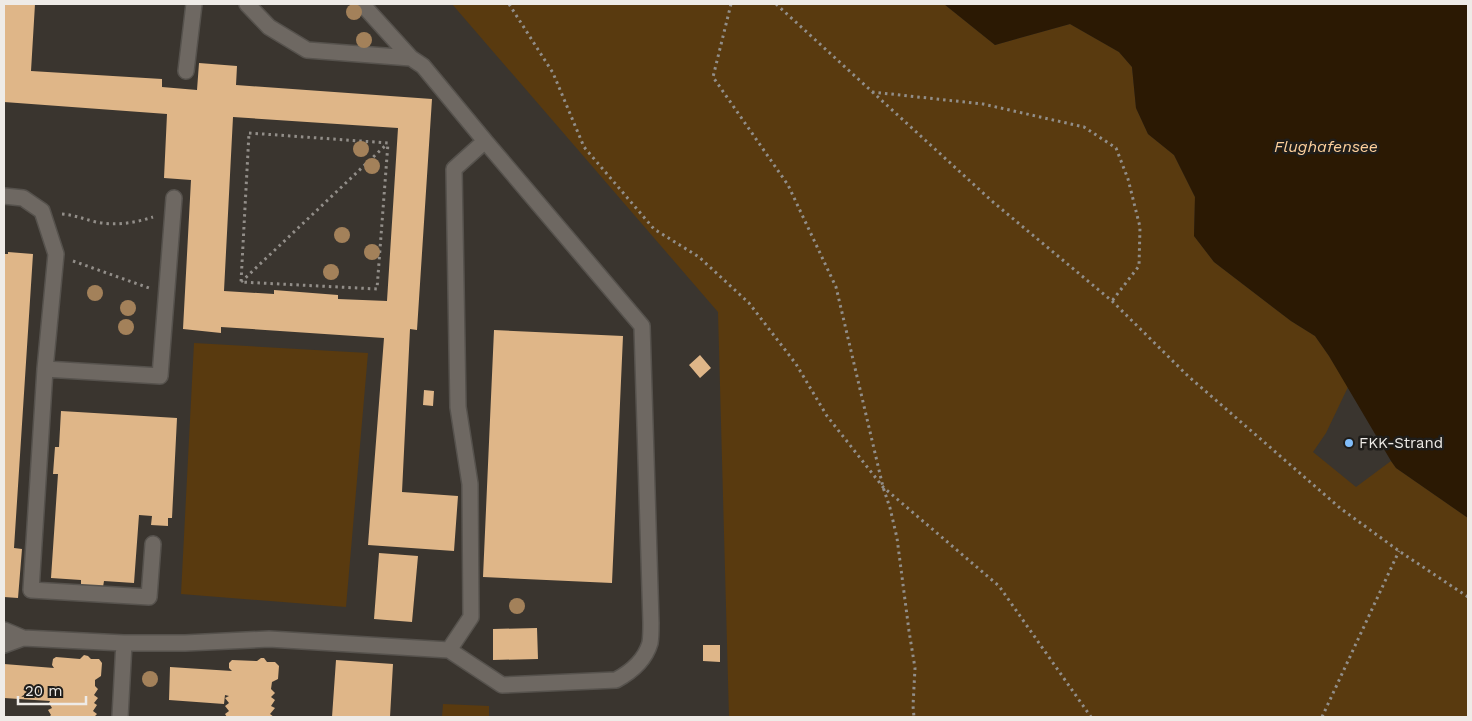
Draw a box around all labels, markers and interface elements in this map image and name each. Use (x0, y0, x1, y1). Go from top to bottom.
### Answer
water label: Flughafensee (1274, 137, 1378, 156)
place label: FKK-Strand (1359, 434, 1443, 452)
marker: FKK-Strand (1343, 437, 1355, 449)
scale bar (18, 674, 85, 706)
text: 20 m (25, 682, 63, 700)

